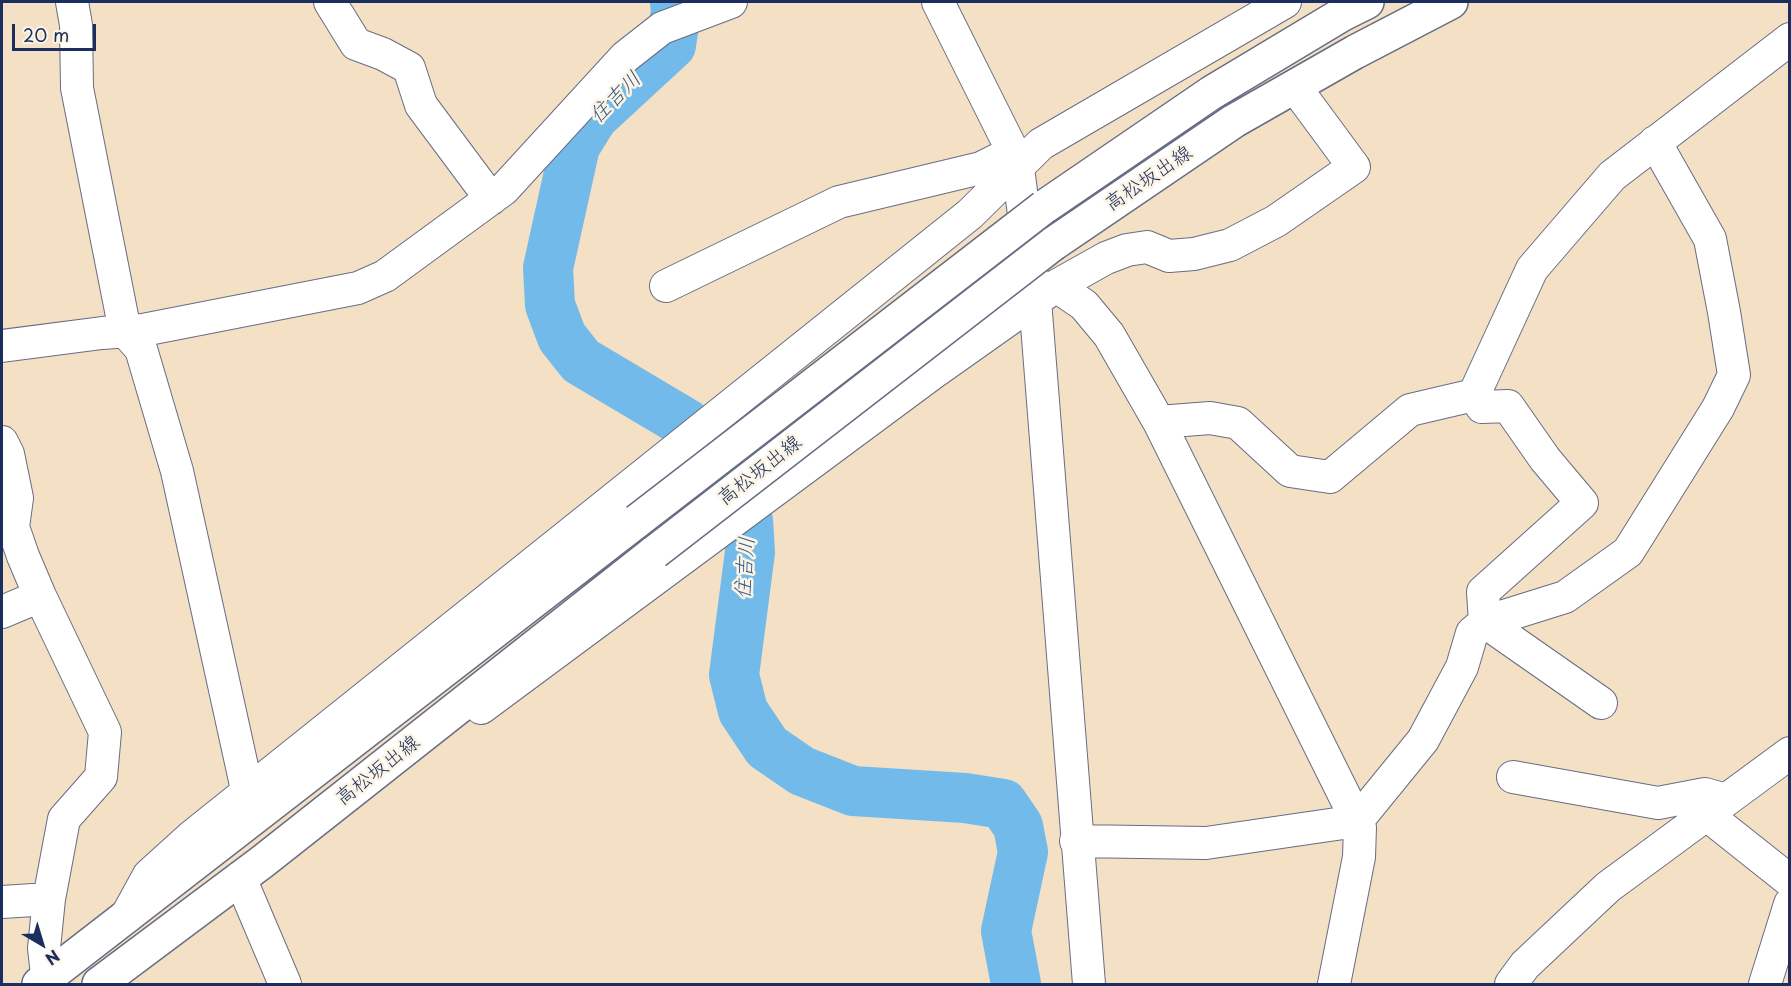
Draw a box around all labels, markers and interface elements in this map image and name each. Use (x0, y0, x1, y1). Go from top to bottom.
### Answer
scale bar (15, 12, 99, 50)
text: 20 m (23, 21, 69, 48)
water label: 住吉川 (585, 67, 647, 129)
street label: 高松坂出線 (1101, 141, 1197, 217)
street label: 高松坂出線 (713, 431, 807, 511)
water label: 住吉川 (731, 536, 761, 600)
street label: 高松坂出線 (331, 731, 425, 811)
north arrow (12, 914, 72, 974)
text: N (41, 945, 65, 972)

